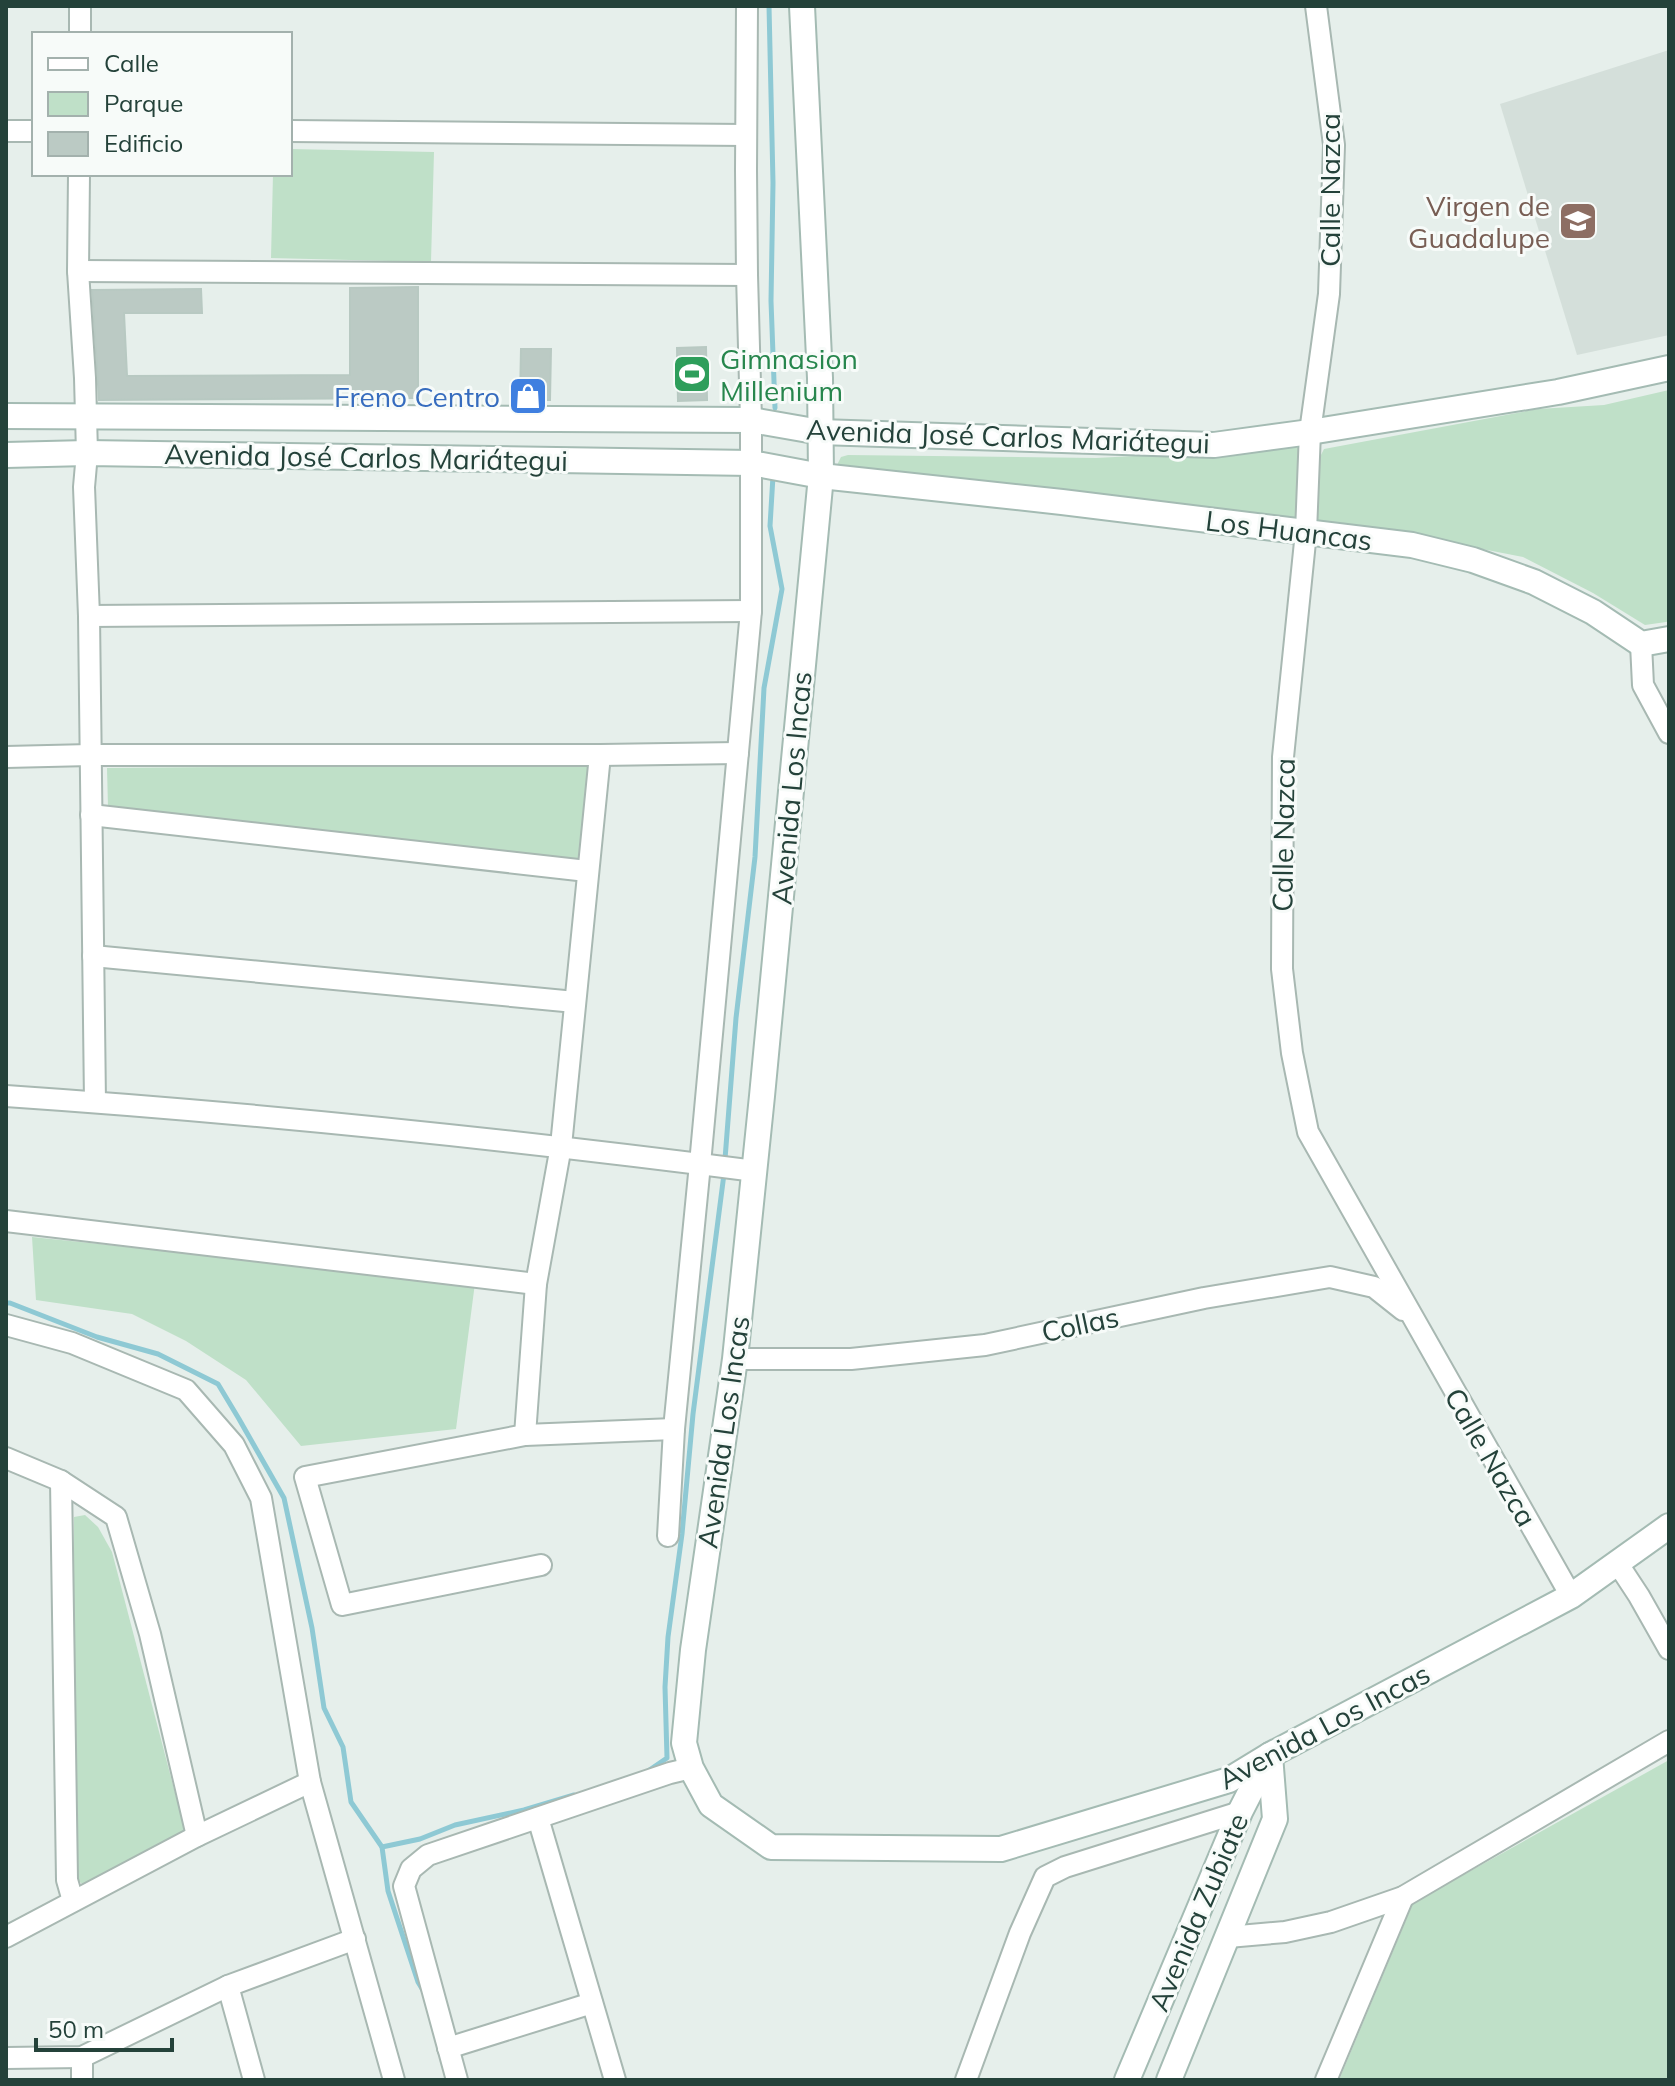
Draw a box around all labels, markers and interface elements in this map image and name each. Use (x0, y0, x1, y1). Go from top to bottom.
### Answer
legend (32, 32, 292, 176)
text: Calle (104, 48, 159, 78)
text: Parque (104, 88, 183, 118)
street label: Calle Nazca (1312, 113, 1347, 267)
text: Edificio (104, 128, 183, 158)
place label: Virgen de Guadalupe (1408, 188, 1550, 255)
school or university icon: Virgen de Guadalupe (1557, 200, 1599, 242)
place label: Gimnasion Millenium (720, 341, 858, 408)
sports icon: Gimnasion Millenium (671, 353, 713, 395)
shop icon: Freno Centro (507, 375, 549, 417)
place label: Freno Centro (334, 379, 500, 414)
street label: Avenida José Carlos Mariátegui (806, 411, 1210, 461)
street label: Avenida José Carlos Mariátegui (164, 436, 568, 478)
street label: Los Huancas (1204, 502, 1374, 558)
street label: Avenida Los Incas (763, 670, 819, 906)
street label: Calle Nazca (1264, 758, 1302, 912)
street label: Collas (1038, 1299, 1122, 1349)
street label: Avenida Los Incas (689, 1314, 757, 1550)
street label: Calle Nazca (1437, 1382, 1545, 1532)
street label: Avenida Los Incas (1212, 1656, 1436, 1796)
street label: Avenida Zubiate (1141, 1808, 1255, 2016)
scale bar (36, 2002, 172, 2052)
text: 50 m (48, 2014, 104, 2044)

